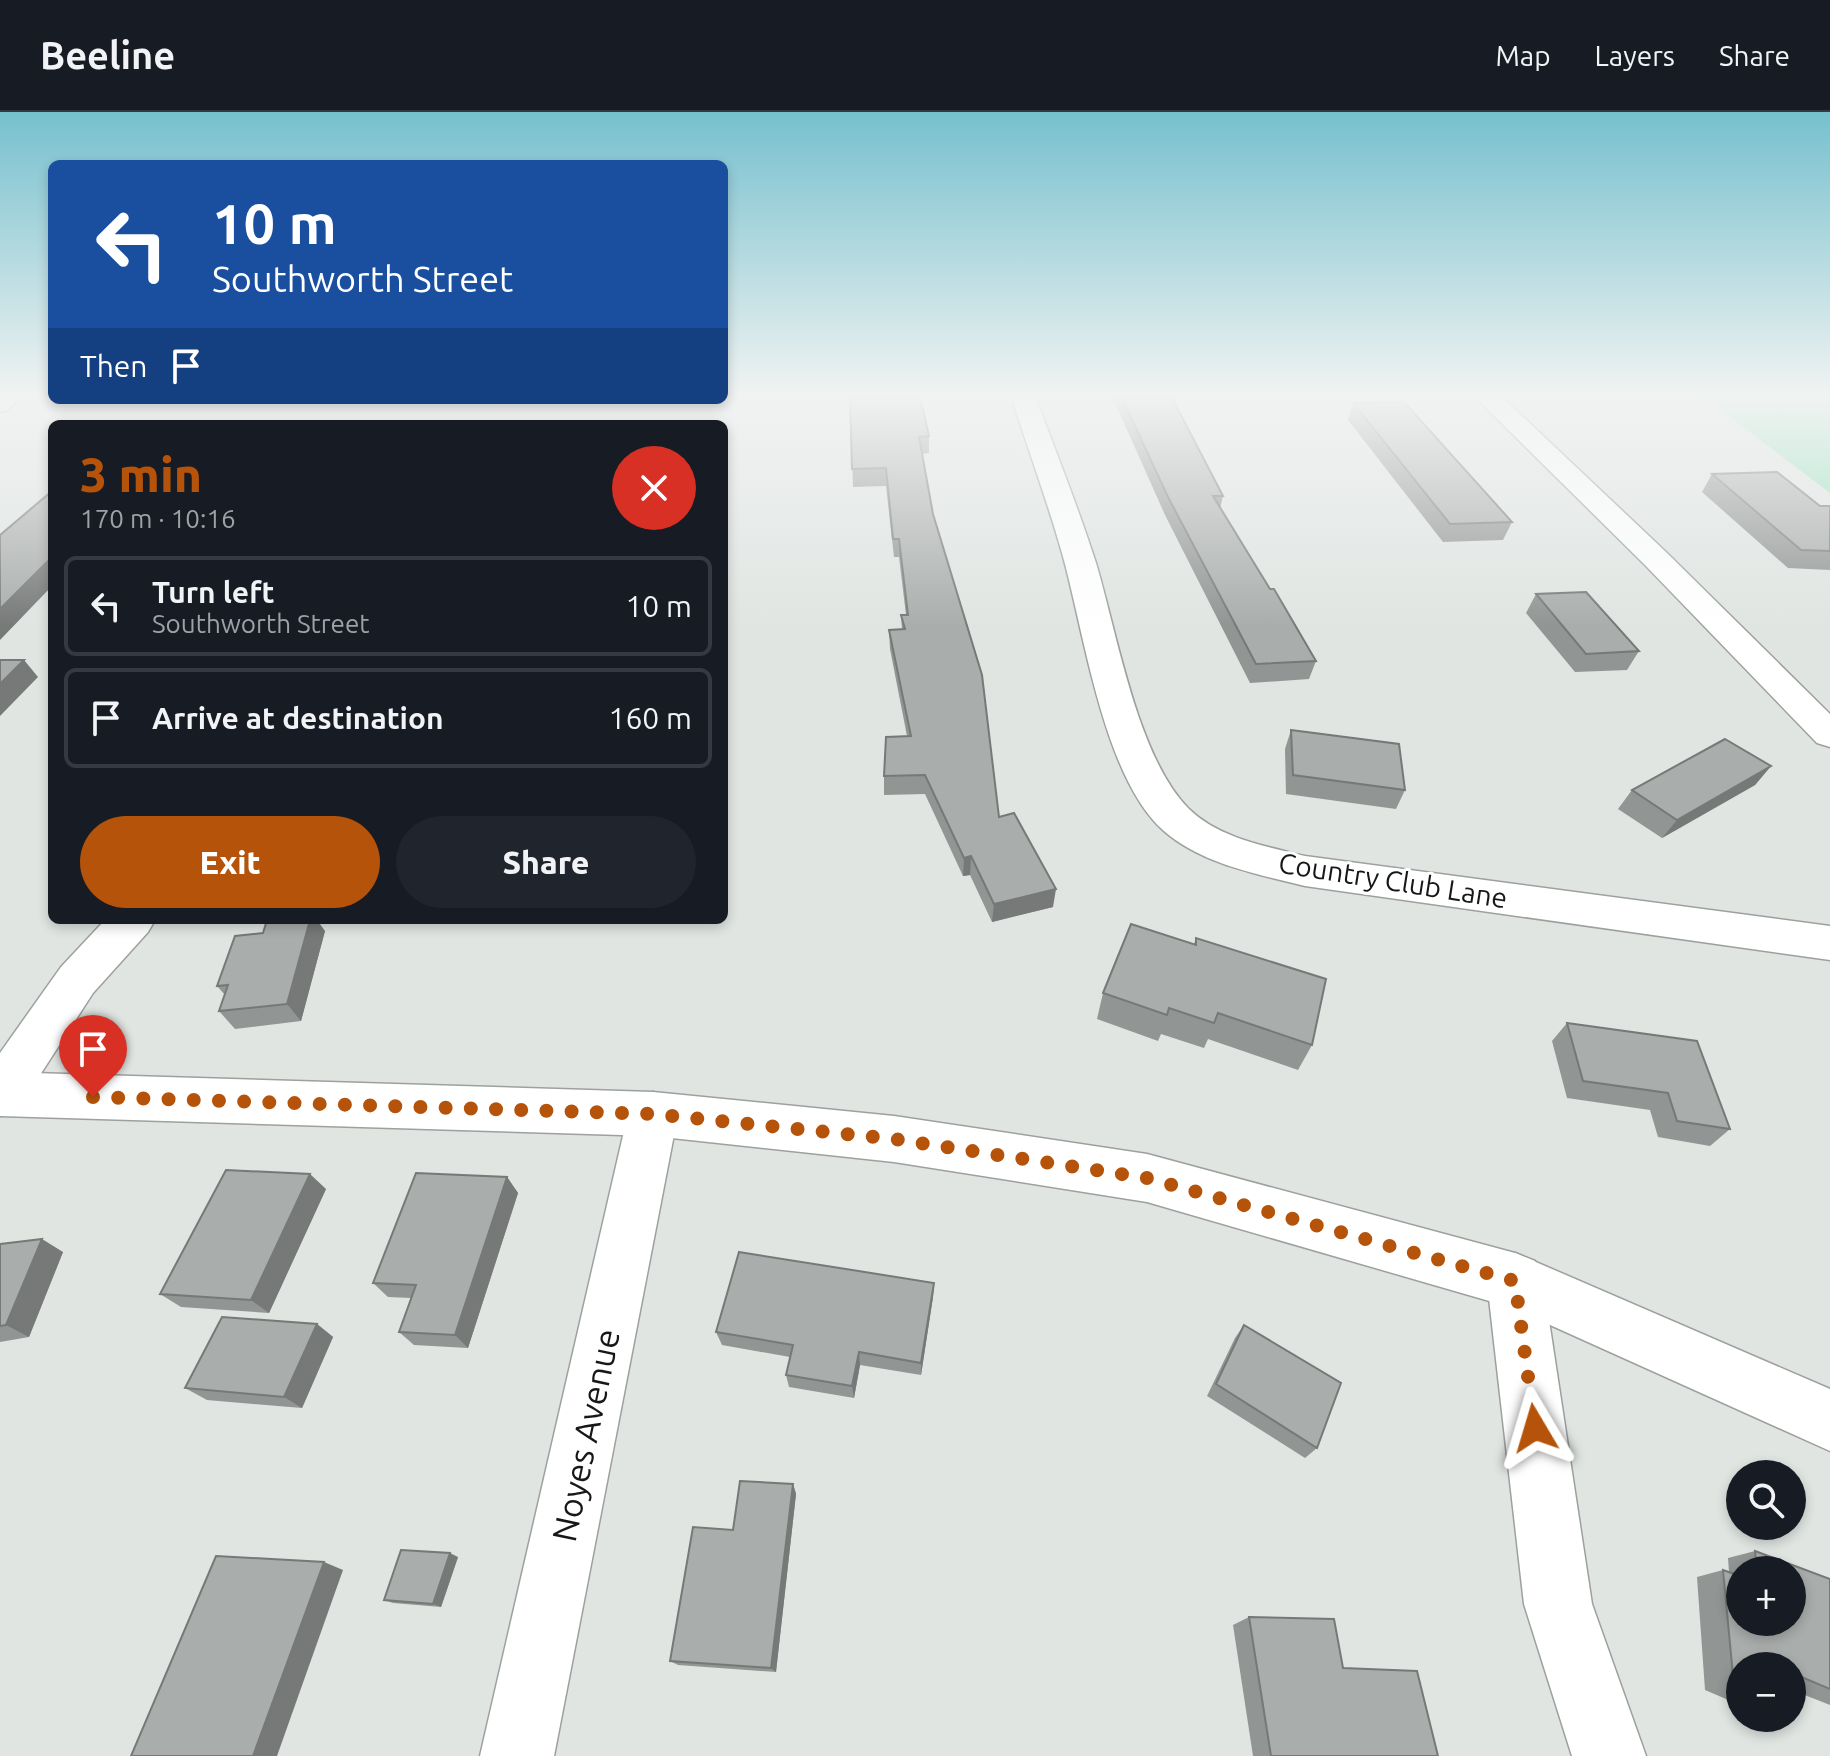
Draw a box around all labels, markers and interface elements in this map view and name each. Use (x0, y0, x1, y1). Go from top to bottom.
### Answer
text: Beeline (40, 34, 175, 76)
text: Map (1495, 40, 1551, 71)
text: Layers (1595, 40, 1675, 71)
text: Share (1719, 40, 1790, 71)
icon: left (80, 192, 184, 296)
text: 10 m (212, 192, 337, 255)
text: Southworth Street (212, 258, 513, 299)
icon: arrive (164, 344, 208, 388)
text: Then (80, 349, 148, 383)
button: close (612, 446, 696, 530)
text: 3 min (80, 447, 202, 501)
text: 170 m · 10:16 (80, 504, 236, 533)
text: Turn left (152, 575, 274, 609)
icon: left (84, 584, 128, 628)
text: 10 m (625, 589, 692, 623)
text: Southworth Street (152, 609, 370, 638)
icon: arrive (84, 696, 128, 740)
text: Arrive at destination (152, 701, 444, 735)
text: 160 m (608, 701, 692, 735)
button: Exit (80, 816, 380, 908)
button: Share (396, 816, 696, 908)
street label: Country Club Lane (1276, 847, 1510, 913)
pin (59, 1015, 127, 1097)
icon: arrive (71, 1027, 115, 1071)
street label: Noyes Avenue (544, 1325, 626, 1545)
position arrow (1493, 1386, 1577, 1470)
map controls (1726, 1460, 1806, 1732)
button: search (1726, 1460, 1806, 1540)
button: + (1726, 1556, 1806, 1636)
button: − (1726, 1652, 1806, 1732)

